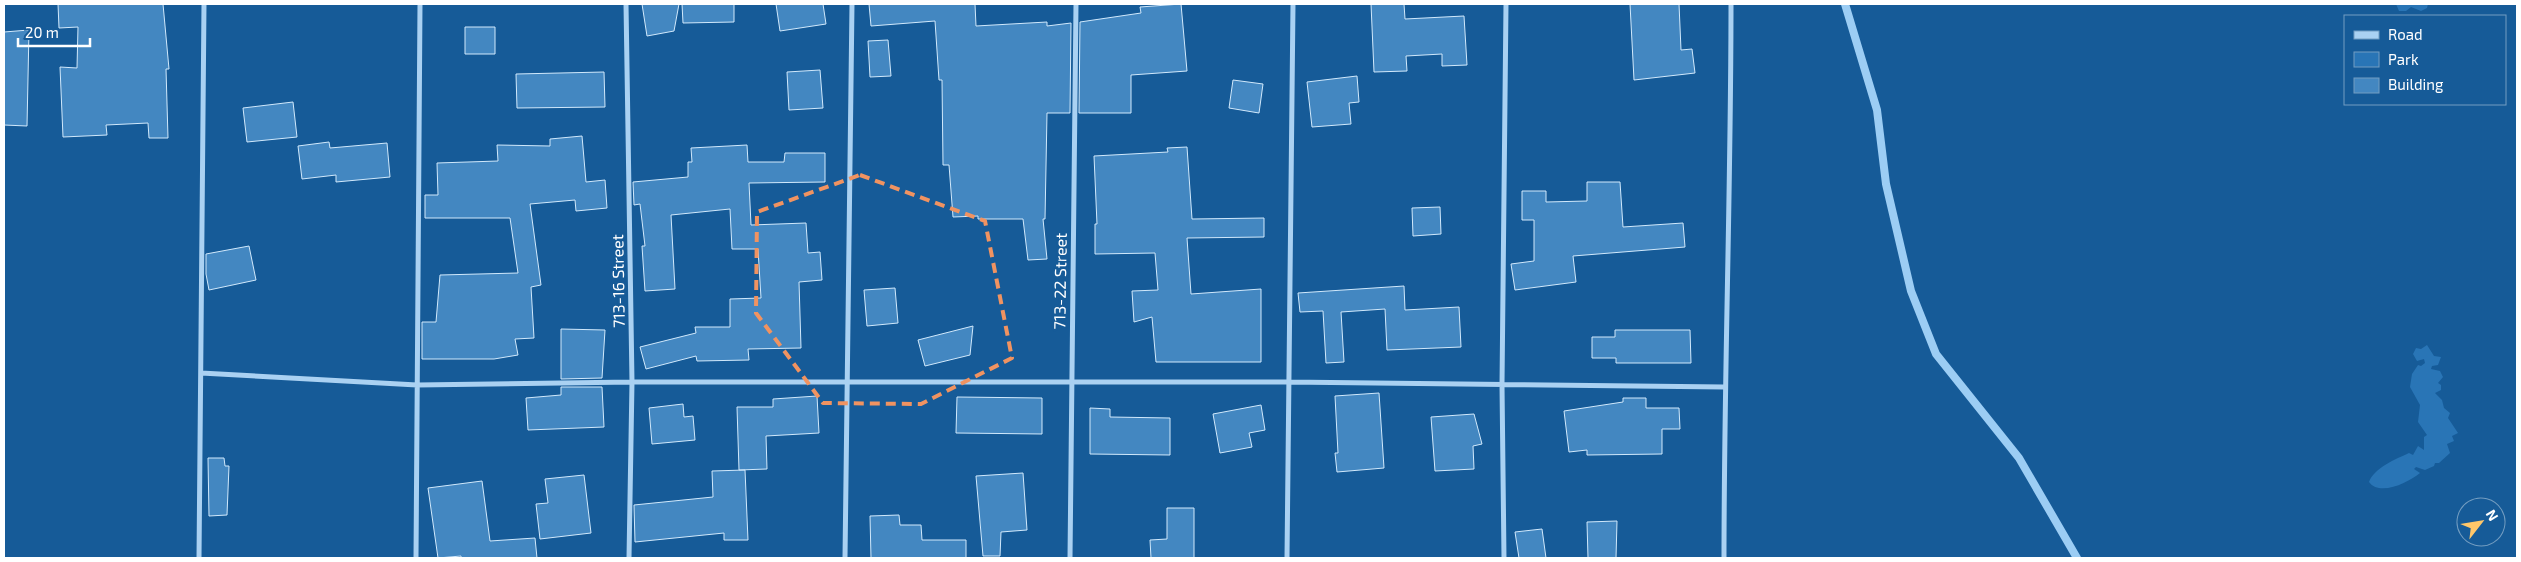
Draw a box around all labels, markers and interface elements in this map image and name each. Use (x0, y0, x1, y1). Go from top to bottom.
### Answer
scale bar (18, 15, 90, 47)
legend (2344, 15, 2506, 105)
text: 20 m (25, 23, 59, 41)
text: Road (2388, 25, 2423, 43)
text: Park (2388, 50, 2419, 68)
text: Building (2388, 75, 2444, 93)
street label: 713-22 Street (1049, 233, 1070, 329)
street label: 713-16 Street (607, 234, 628, 328)
north arrow (2456, 497, 2506, 547)
text: N (2483, 506, 2502, 524)

